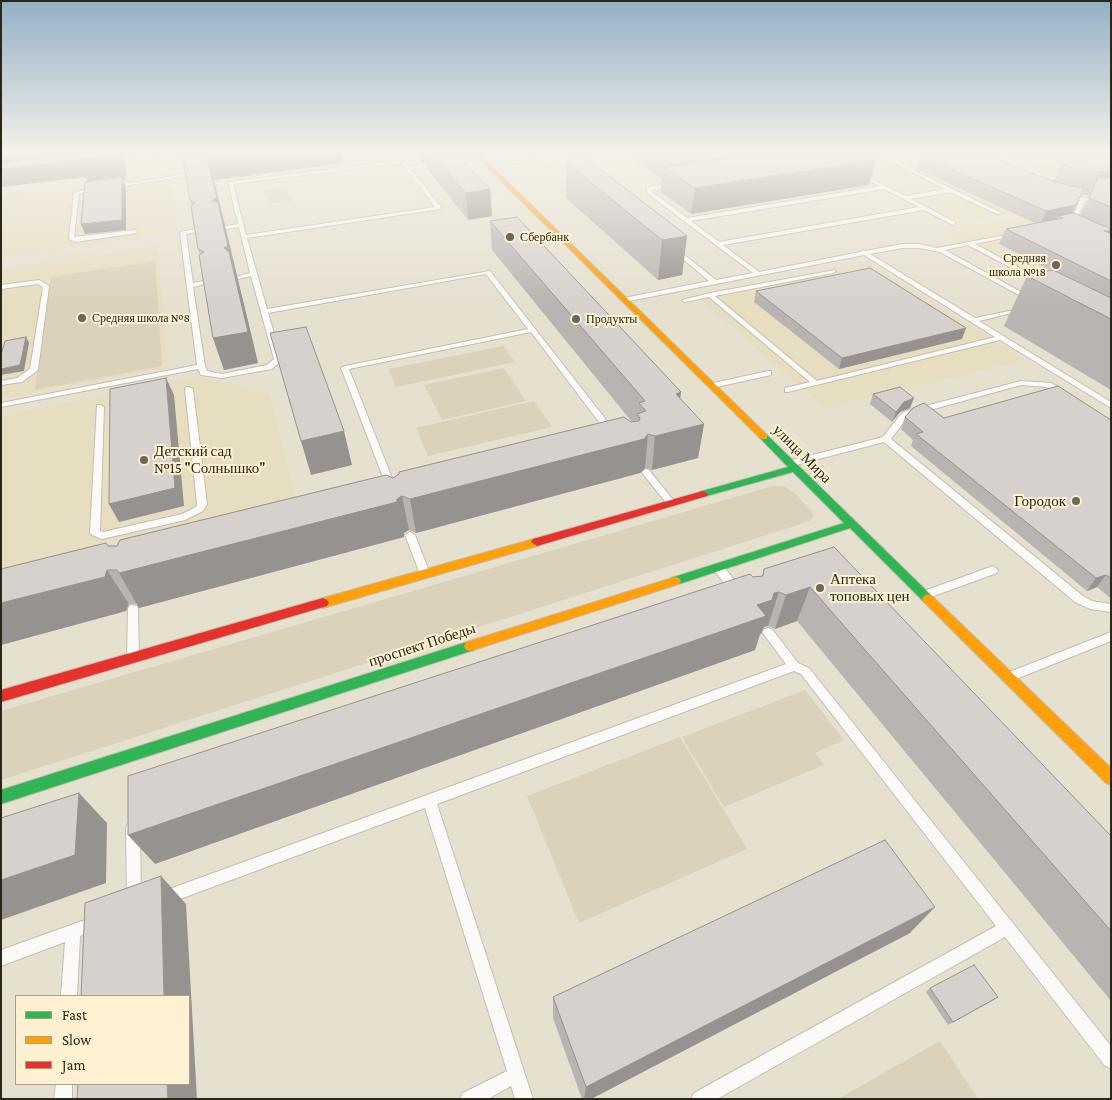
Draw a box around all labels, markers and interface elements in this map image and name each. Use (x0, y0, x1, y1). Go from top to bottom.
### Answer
place label: Сбербанк (520, 230, 569, 244)
marker: Сбербанк (504, 231, 516, 243)
place label: Средняя школа №18 (989, 251, 1046, 279)
marker: Средняя школа №18 (1050, 259, 1062, 271)
place label: Средняя школа №8 (92, 311, 190, 325)
marker: Средняя школа №8 (76, 312, 88, 324)
place label: Продукты (586, 312, 637, 326)
marker: Продукты (570, 313, 582, 325)
street label: улица Мира (769, 421, 835, 487)
place label: Детский сад №15 "Солнышко" (154, 442, 265, 477)
marker: Детский сад №15 "Солнышко" (138, 454, 150, 466)
place label: Городок (1014, 492, 1066, 510)
marker: Городок (1070, 495, 1082, 507)
place label: Аптека топовых цен (830, 570, 910, 605)
marker: Аптека топовых цен (814, 582, 826, 594)
street label: проспект Победы (366, 619, 478, 671)
legend (15, 995, 190, 1085)
text: Fast (62, 1007, 87, 1023)
text: Slow (62, 1032, 91, 1048)
text: Jam (62, 1057, 85, 1073)

